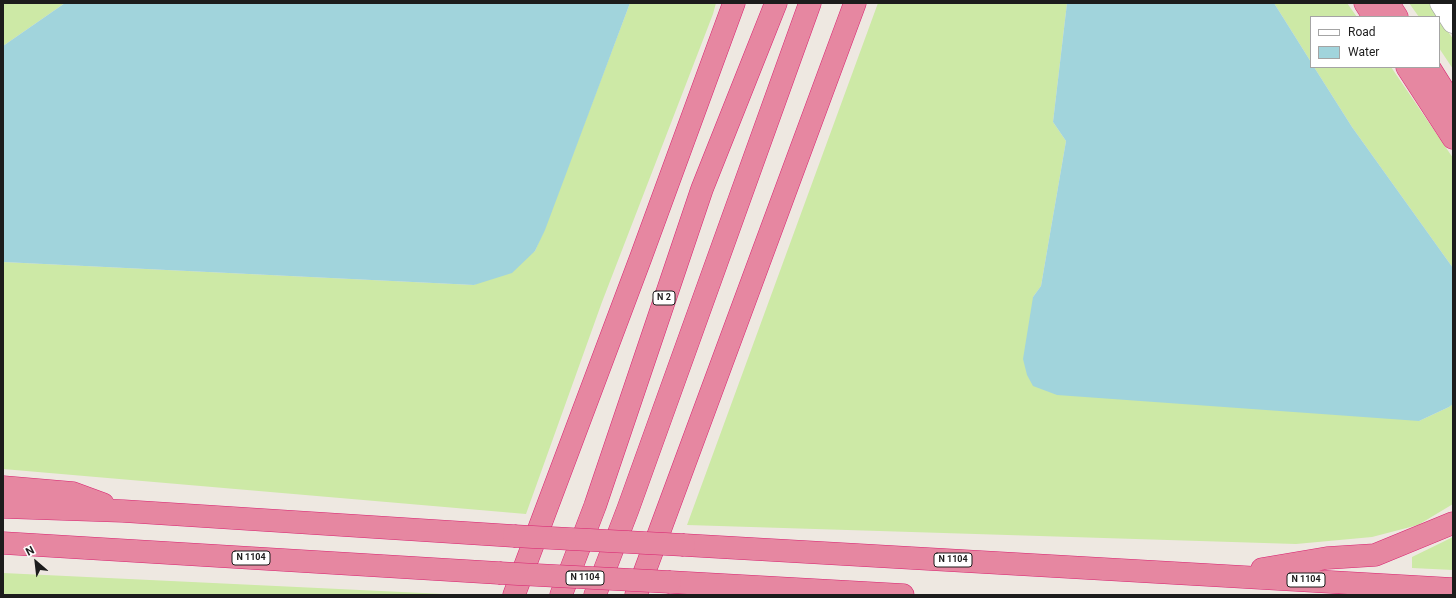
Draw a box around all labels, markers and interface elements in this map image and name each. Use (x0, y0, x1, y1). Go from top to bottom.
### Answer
legend (1310, 16, 1440, 68)
text: Road (1348, 25, 1376, 39)
text: Water (1348, 45, 1379, 59)
road number: N 2 (653, 291, 675, 305)
north arrow (16, 542, 56, 582)
text: N (24, 543, 37, 559)
road number: N 1104 (232, 551, 270, 565)
road number: N 1104 (934, 553, 972, 567)
road number: N 1104 (566, 571, 604, 585)
road number: N 1104 (1287, 573, 1325, 587)

